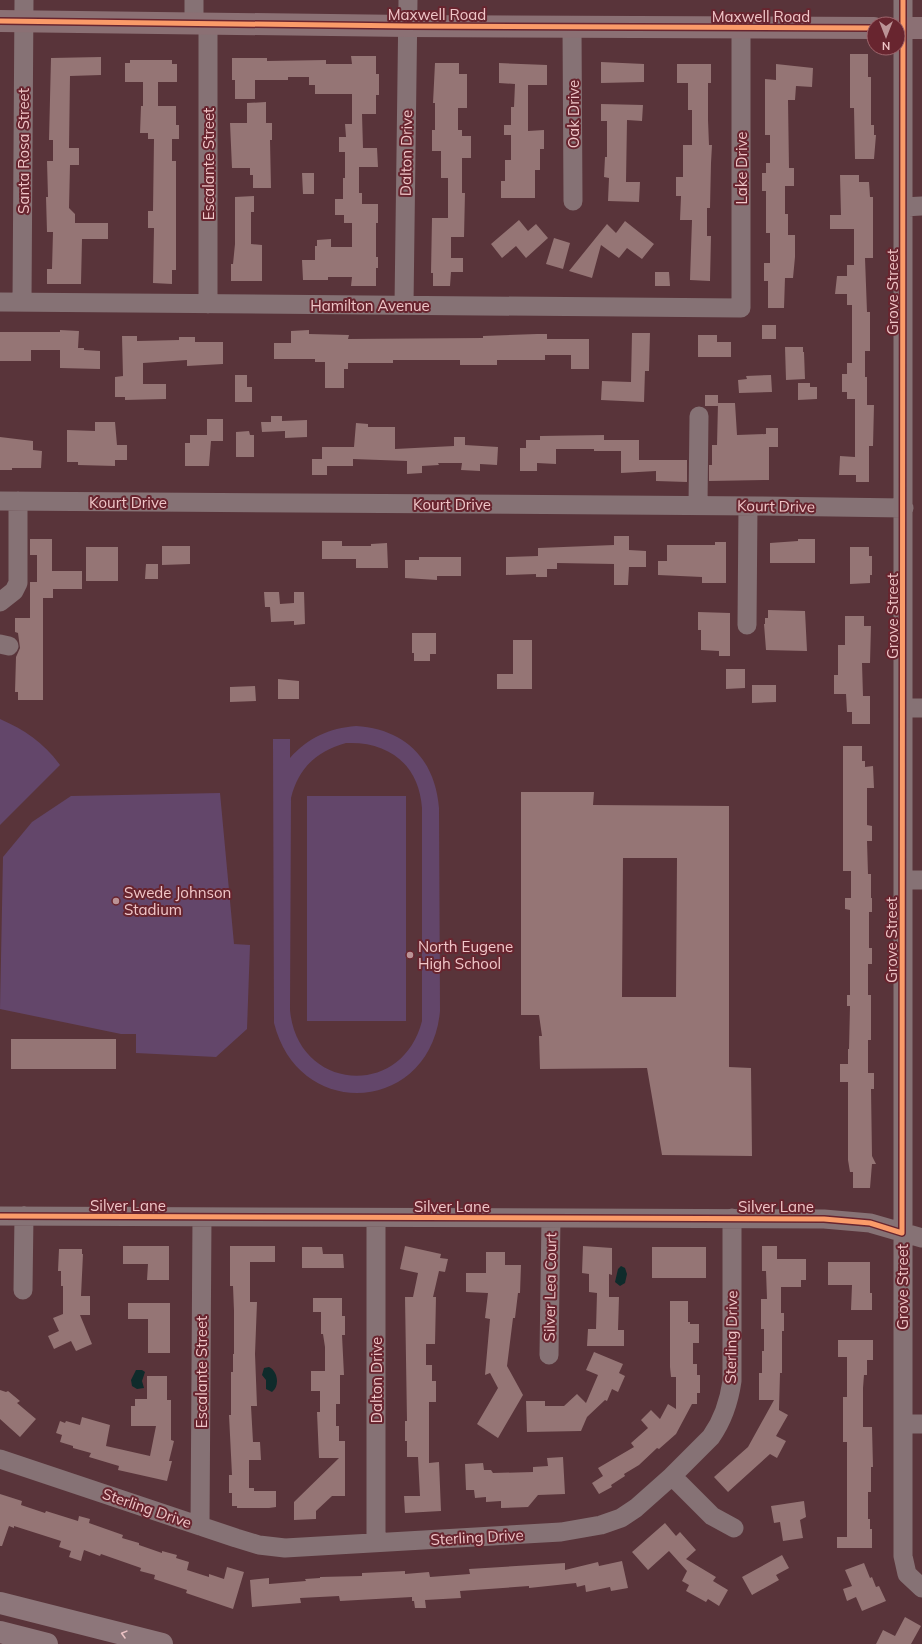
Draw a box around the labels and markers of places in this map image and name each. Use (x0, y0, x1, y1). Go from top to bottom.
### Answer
place label: Swede Johnson Stadium (124, 883, 231, 919)
marker: Swede Johnson Stadium (111, 896, 121, 906)
place label: North Eugene High School (418, 937, 513, 973)
marker: North Eugene High School (405, 950, 415, 960)

